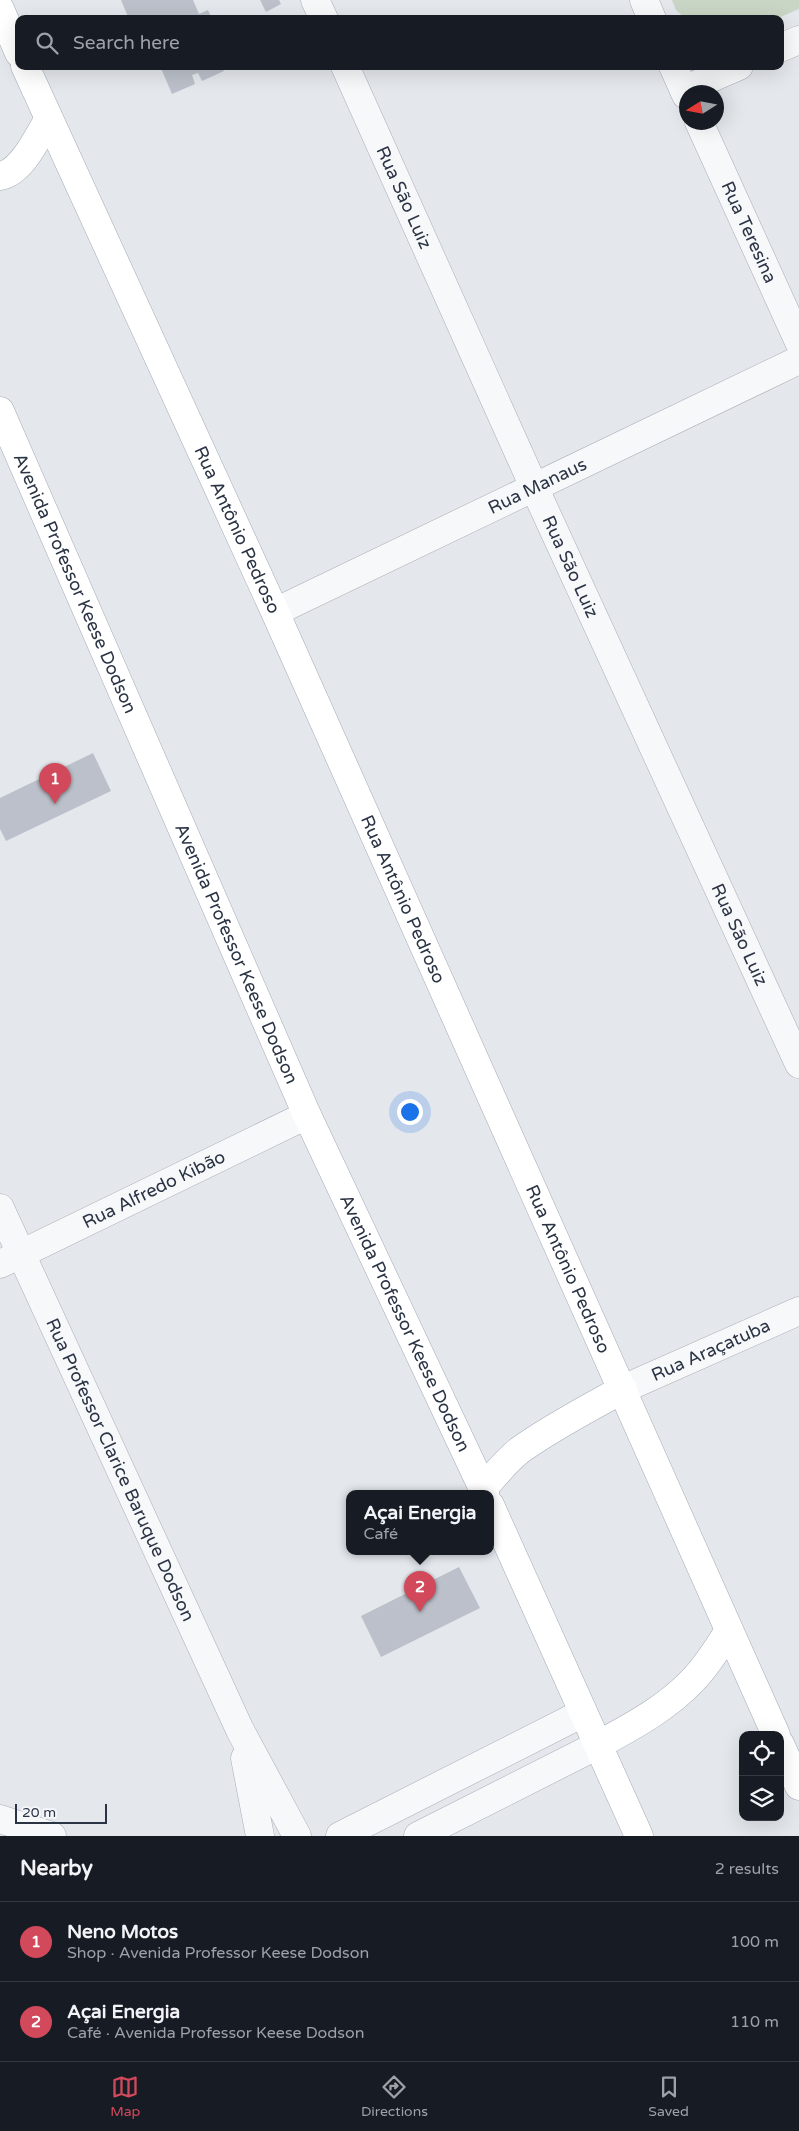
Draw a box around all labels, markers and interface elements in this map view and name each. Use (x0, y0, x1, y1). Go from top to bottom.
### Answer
search box (15, 15, 784, 70)
icon: search (33, 29, 61, 57)
text: Search here (73, 32, 180, 54)
north arrow (679, 85, 724, 130)
street label: Rua São Luiz (371, 143, 437, 252)
street label: Rua Teresina (716, 178, 782, 287)
street label: Rua Antônio Pedroso (189, 442, 285, 617)
street label: Avenida Professor Keese Dodson (9, 450, 142, 717)
street label: Rua Manaus (484, 453, 590, 519)
street label: Rua São Luiz (538, 512, 604, 621)
pin: 1 (39, 763, 71, 804)
street label: Rua Antônio Pedroso (356, 812, 450, 987)
street label: Avenida Professor Keese Dodson (170, 820, 303, 1087)
street label: Rua São Luiz (707, 880, 773, 989)
your location (397, 1099, 423, 1125)
street label: Rua Alfredo Kibão (79, 1145, 229, 1233)
street label: Rua Antônio Pedroso (521, 1181, 615, 1357)
street label: Avenida Professor Keese Dodson (335, 1191, 475, 1455)
street label: Rua Araçatuba (648, 1314, 774, 1386)
street label: Rua Professor Clarice Baruque Dodson (41, 1315, 199, 1625)
popup (346, 1490, 494, 1555)
text: Açai Energia (363, 1502, 477, 1524)
text: Café (363, 1524, 398, 1544)
pin: 2 (404, 1571, 436, 1612)
map controls (739, 1731, 784, 1821)
button: locate (739, 1731, 784, 1776)
button: layers (739, 1776, 784, 1821)
scale bar (15, 1801, 108, 1824)
text: 20 m (22, 1804, 56, 1821)
text: Nearby (20, 1856, 93, 1881)
text: 2 results (715, 1859, 779, 1879)
text: Neno Motos (67, 1921, 178, 1943)
text: 1 (31, 1932, 41, 1952)
text: 100 m (730, 1932, 779, 1952)
text: Shop · Avenida Professor Keese Dodson (67, 1943, 369, 1963)
text: Açai Energia (67, 2001, 180, 2023)
text: 2 (31, 2012, 41, 2032)
text: 110 m (730, 2012, 779, 2032)
text: Café · Avenida Professor Keese Dodson (67, 2023, 365, 2043)
tab: Map (110, 2073, 140, 2120)
tab: Directions (361, 2073, 428, 2120)
tab: Saved (648, 2073, 689, 2120)

